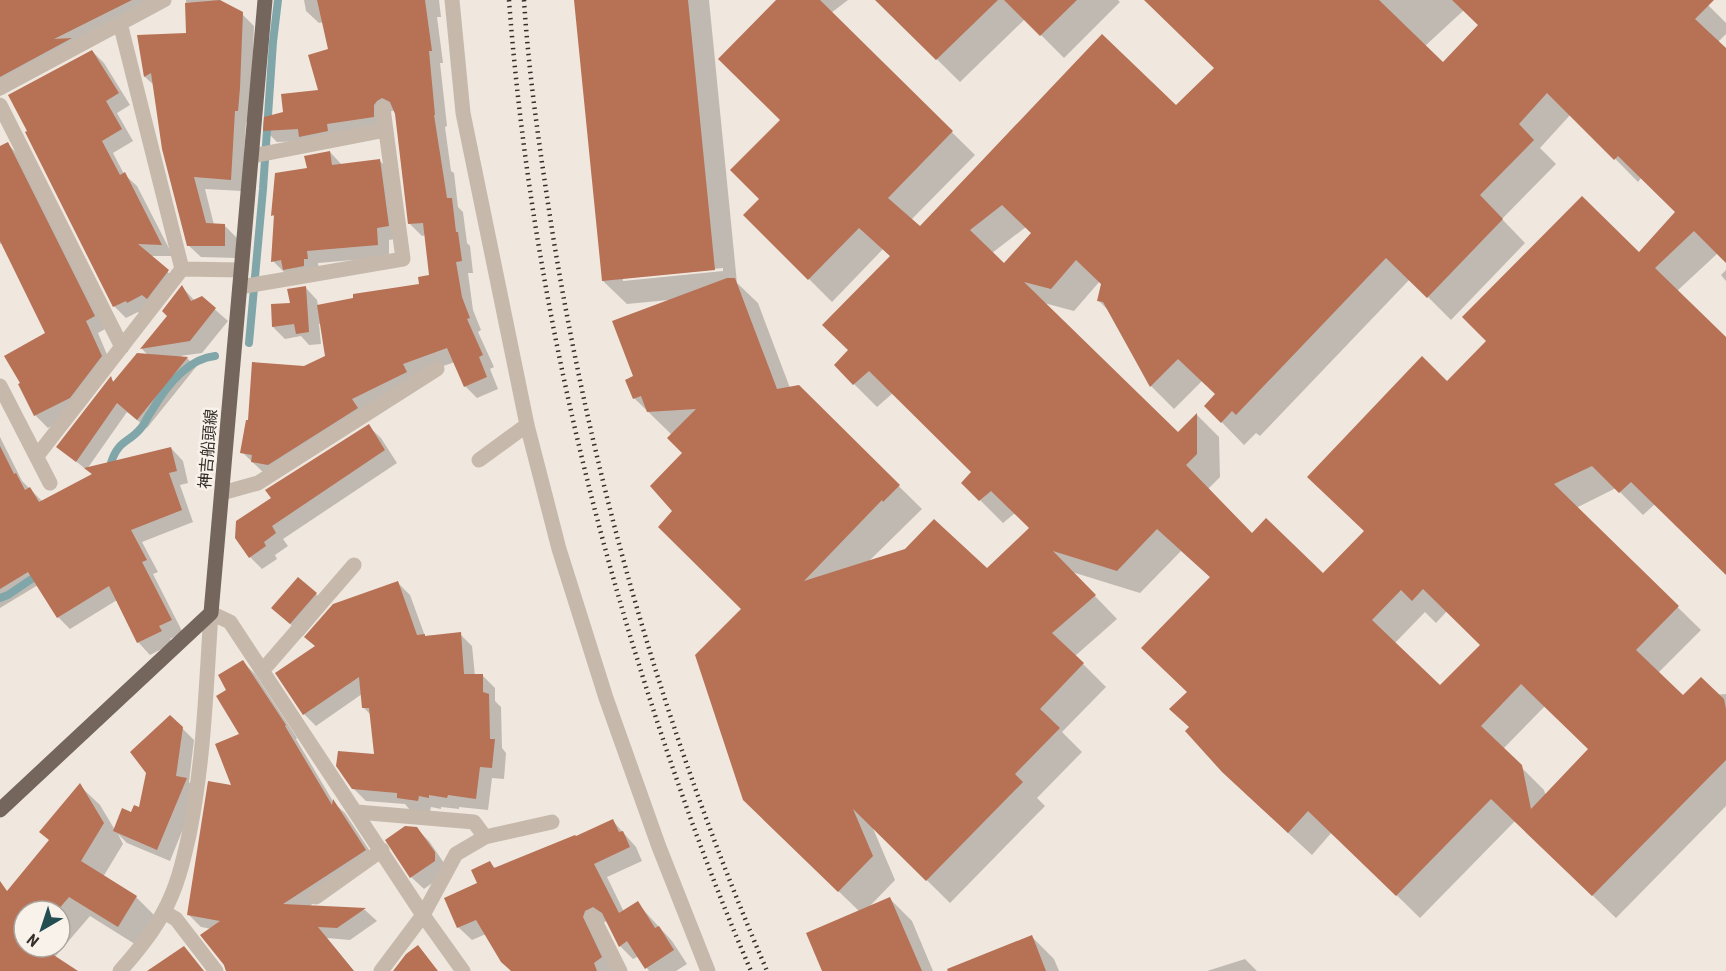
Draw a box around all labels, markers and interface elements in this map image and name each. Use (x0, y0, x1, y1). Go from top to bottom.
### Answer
street label: 神吉船頭線 (195, 408, 221, 490)
north arrow (12, 899, 72, 959)
text: N (23, 930, 43, 951)

